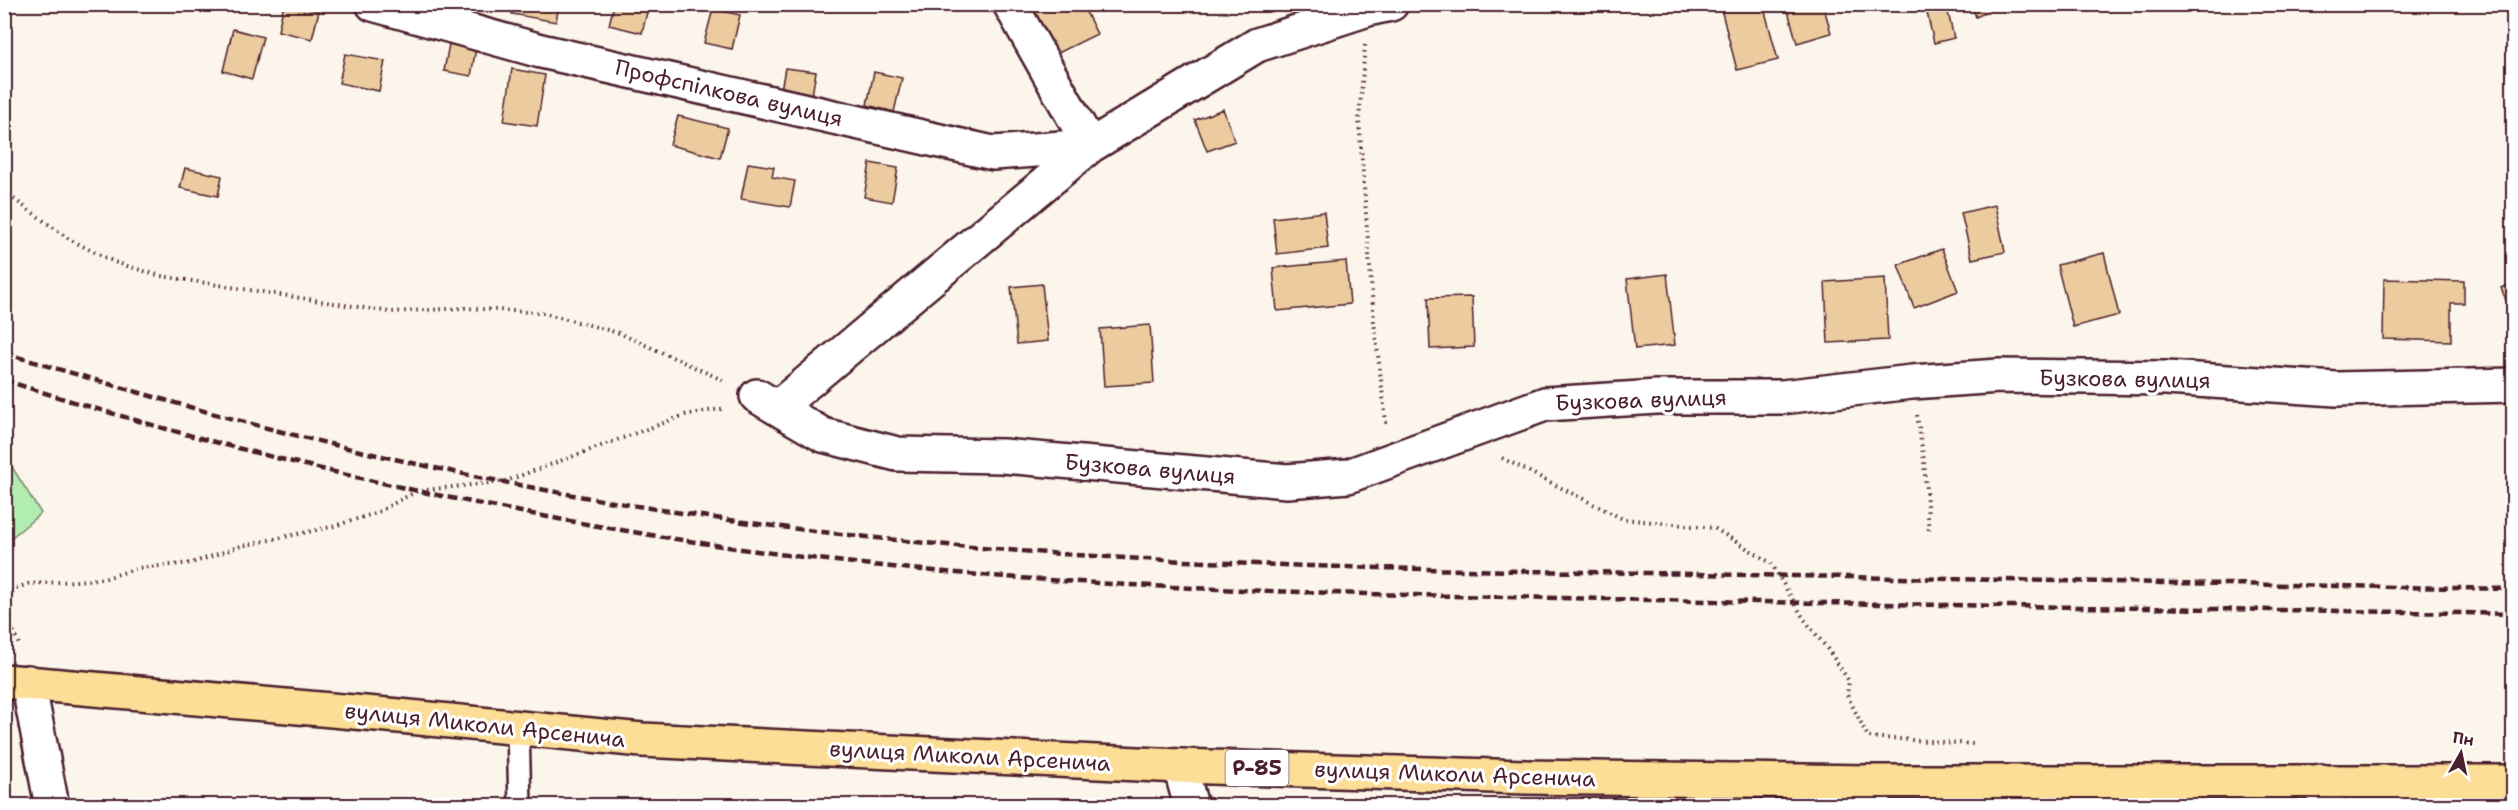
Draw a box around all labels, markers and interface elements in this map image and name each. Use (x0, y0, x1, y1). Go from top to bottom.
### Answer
street label: Профспілкова вулиця (612, 53, 846, 133)
street label: Бузкова вулиця (2039, 363, 2211, 395)
street label: Бузкова вулиця (1555, 383, 1727, 417)
street label: Бузкова вулиця (1063, 447, 1237, 491)
street label: вулиця Миколи Арсенича (343, 696, 627, 754)
north arrow (2431, 723, 2491, 783)
text: Пн (2451, 727, 2475, 751)
street label: вулиця Миколи Арсенича (829, 734, 1112, 778)
road number: Р-85 (1226, 750, 1288, 786)
street label: вулиця Миколи Арсенича (1314, 755, 1597, 793)

